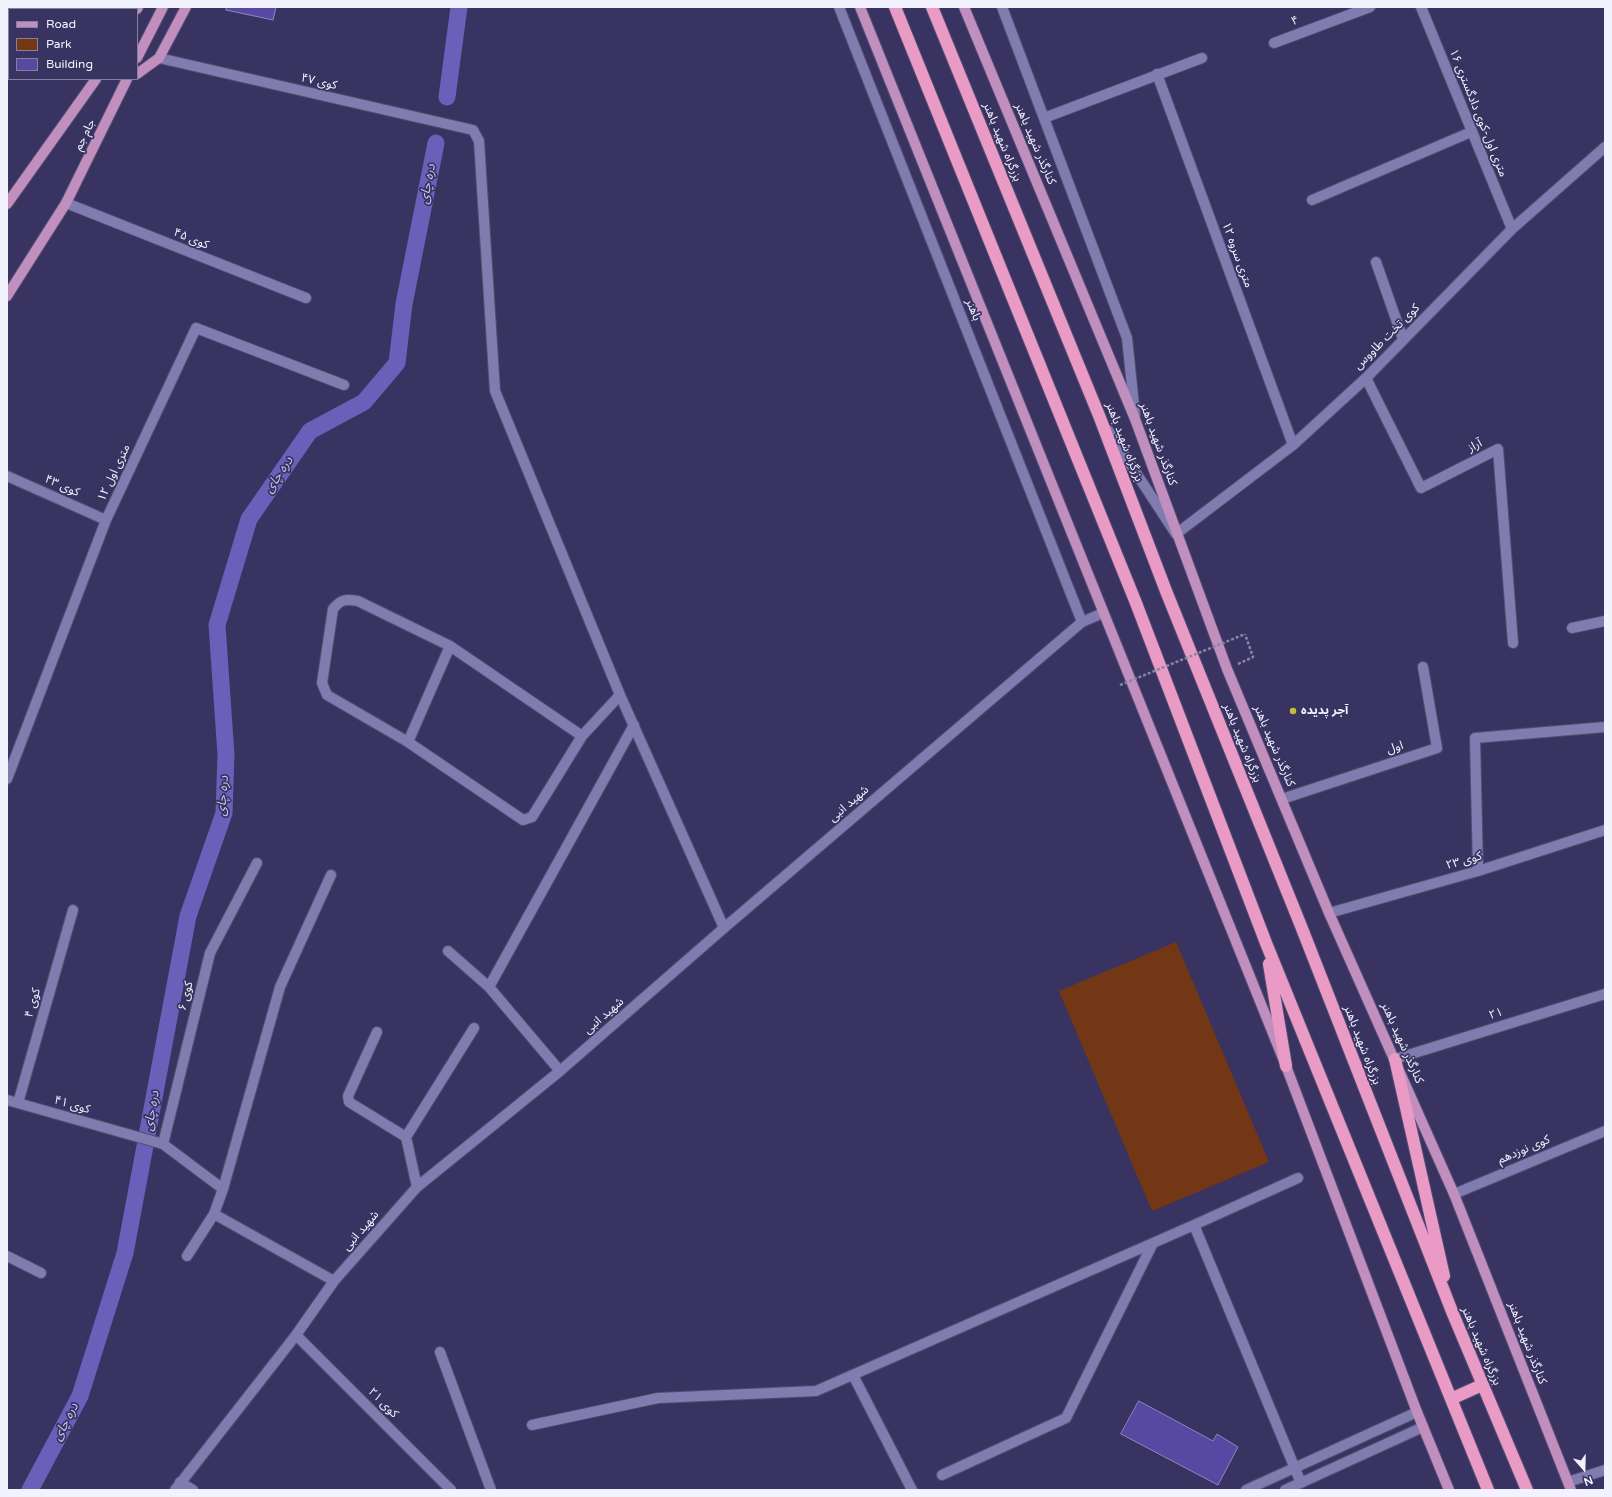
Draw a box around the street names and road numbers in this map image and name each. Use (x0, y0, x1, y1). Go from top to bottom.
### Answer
street label: ۴ (1289, 13, 1301, 29)
street label: ۱۶ متری اول-کوی دادگستری (1446, 47, 1510, 179)
street label: کوی ۴۷ (300, 71, 338, 93)
street label: بزرگراه شهید باهنر (980, 100, 1024, 184)
street label: کنارگذر شهید باهنر (1011, 101, 1059, 187)
street label: جام جم (71, 117, 99, 153)
street label: ۱۲ متری سروه (1218, 220, 1256, 290)
street label: کوی ۴۵ (171, 225, 211, 253)
street label: باهنر (962, 297, 984, 323)
street label: کوی تخت طاووس (1351, 301, 1423, 373)
street label: بزرگراه شهید باهنر (1102, 400, 1146, 484)
street label: کنارگذر شهید باهنر (1136, 401, 1180, 487)
street label: آراز (1465, 436, 1485, 456)
street label: ۱۲ متری اول (95, 442, 133, 504)
street label: کوی ۴۳ (42, 472, 82, 500)
street label: بزرگراه شهید باهنر (1220, 701, 1264, 785)
street label: کنارگذر شهید باهنر (1250, 703, 1298, 789)
street label: اول (1385, 739, 1405, 757)
street label: شهید انبی (826, 783, 872, 825)
street label: کوی ۲۳ (1444, 849, 1484, 873)
street label: کوی ۶ (175, 980, 197, 1012)
street label: کوی ۴ (22, 987, 44, 1019)
street label: شهید انبی (581, 995, 627, 1037)
street label: کنارگذر شهید باهنر (1378, 1000, 1426, 1086)
street label: بزرگراه شهید باهنر (1340, 1003, 1384, 1087)
street label: ۲۱ (1487, 1005, 1505, 1023)
street label: کوی ۴۱ (52, 1093, 92, 1117)
street label: کوی نوزدهم (1496, 1133, 1552, 1167)
street label: شهید انبی (340, 1208, 382, 1254)
street label: کنارگذر شهید باهنر (1505, 1300, 1549, 1386)
street label: بزرگراه شهید باهنر (1458, 1304, 1504, 1388)
street label: کوی ۲۱ (365, 1385, 401, 1421)

